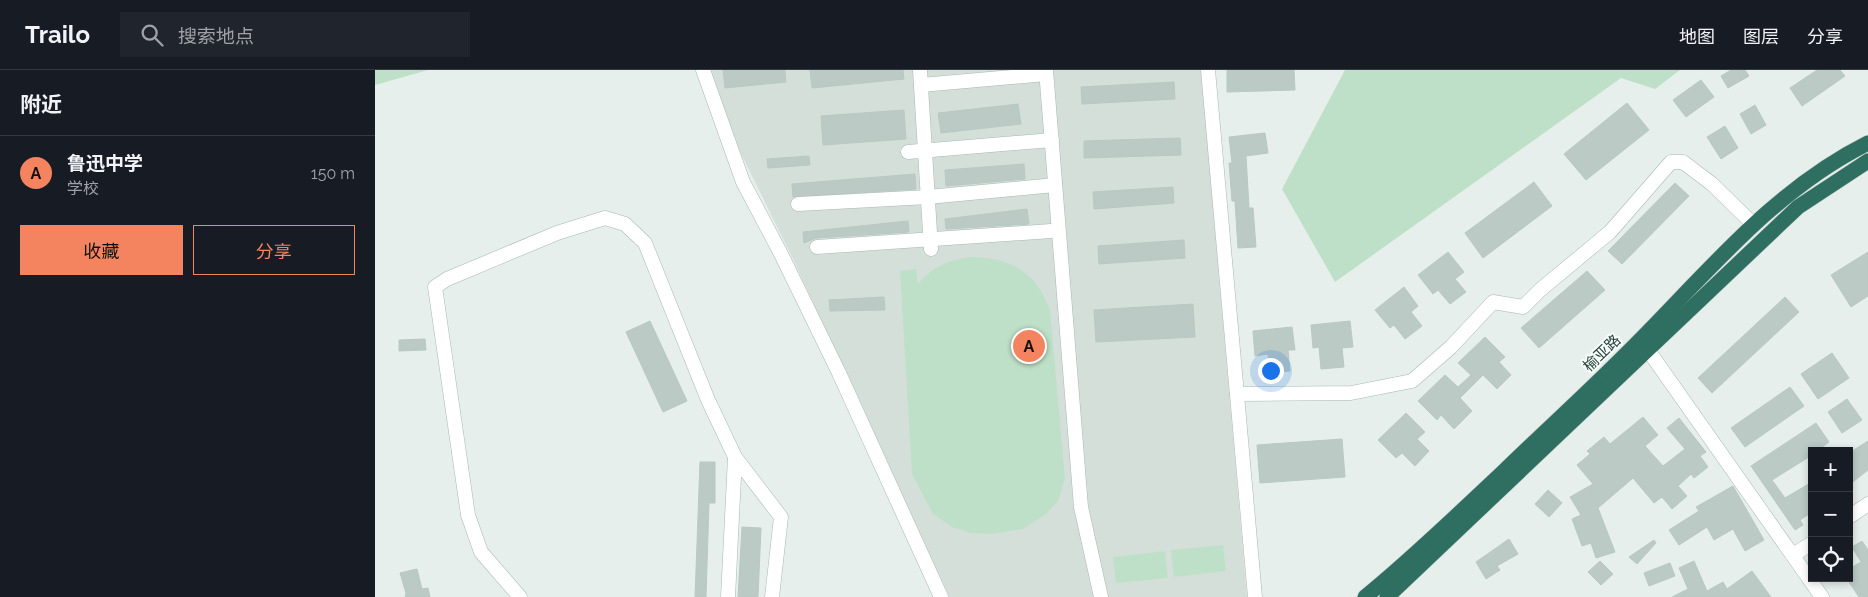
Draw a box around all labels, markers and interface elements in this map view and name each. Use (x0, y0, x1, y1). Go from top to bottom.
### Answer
search box (120, 12, 470, 57)
text: Trailo (25, 20, 90, 49)
icon: search (138, 21, 166, 49)
text: 搜索地点 (178, 25, 254, 47)
text: 地图 (1679, 26, 1715, 47)
text: 图层 (1743, 26, 1779, 47)
text: 分享 (1807, 26, 1843, 47)
text: 附近 (20, 92, 62, 117)
text: 鲁迅中学 (67, 152, 143, 174)
text: A (31, 164, 41, 183)
text: 150 m (311, 164, 355, 183)
text: 学校 (67, 179, 99, 198)
button: 收藏 (20, 225, 183, 275)
button: 分享 (193, 225, 355, 275)
pin: A (1013, 327, 1045, 365)
street label: 榆亚路 (1580, 331, 1624, 375)
your location (1258, 358, 1284, 384)
map controls (1808, 447, 1853, 582)
button: + (1808, 447, 1853, 492)
button: − (1808, 492, 1853, 537)
button: locate (1808, 537, 1853, 582)

